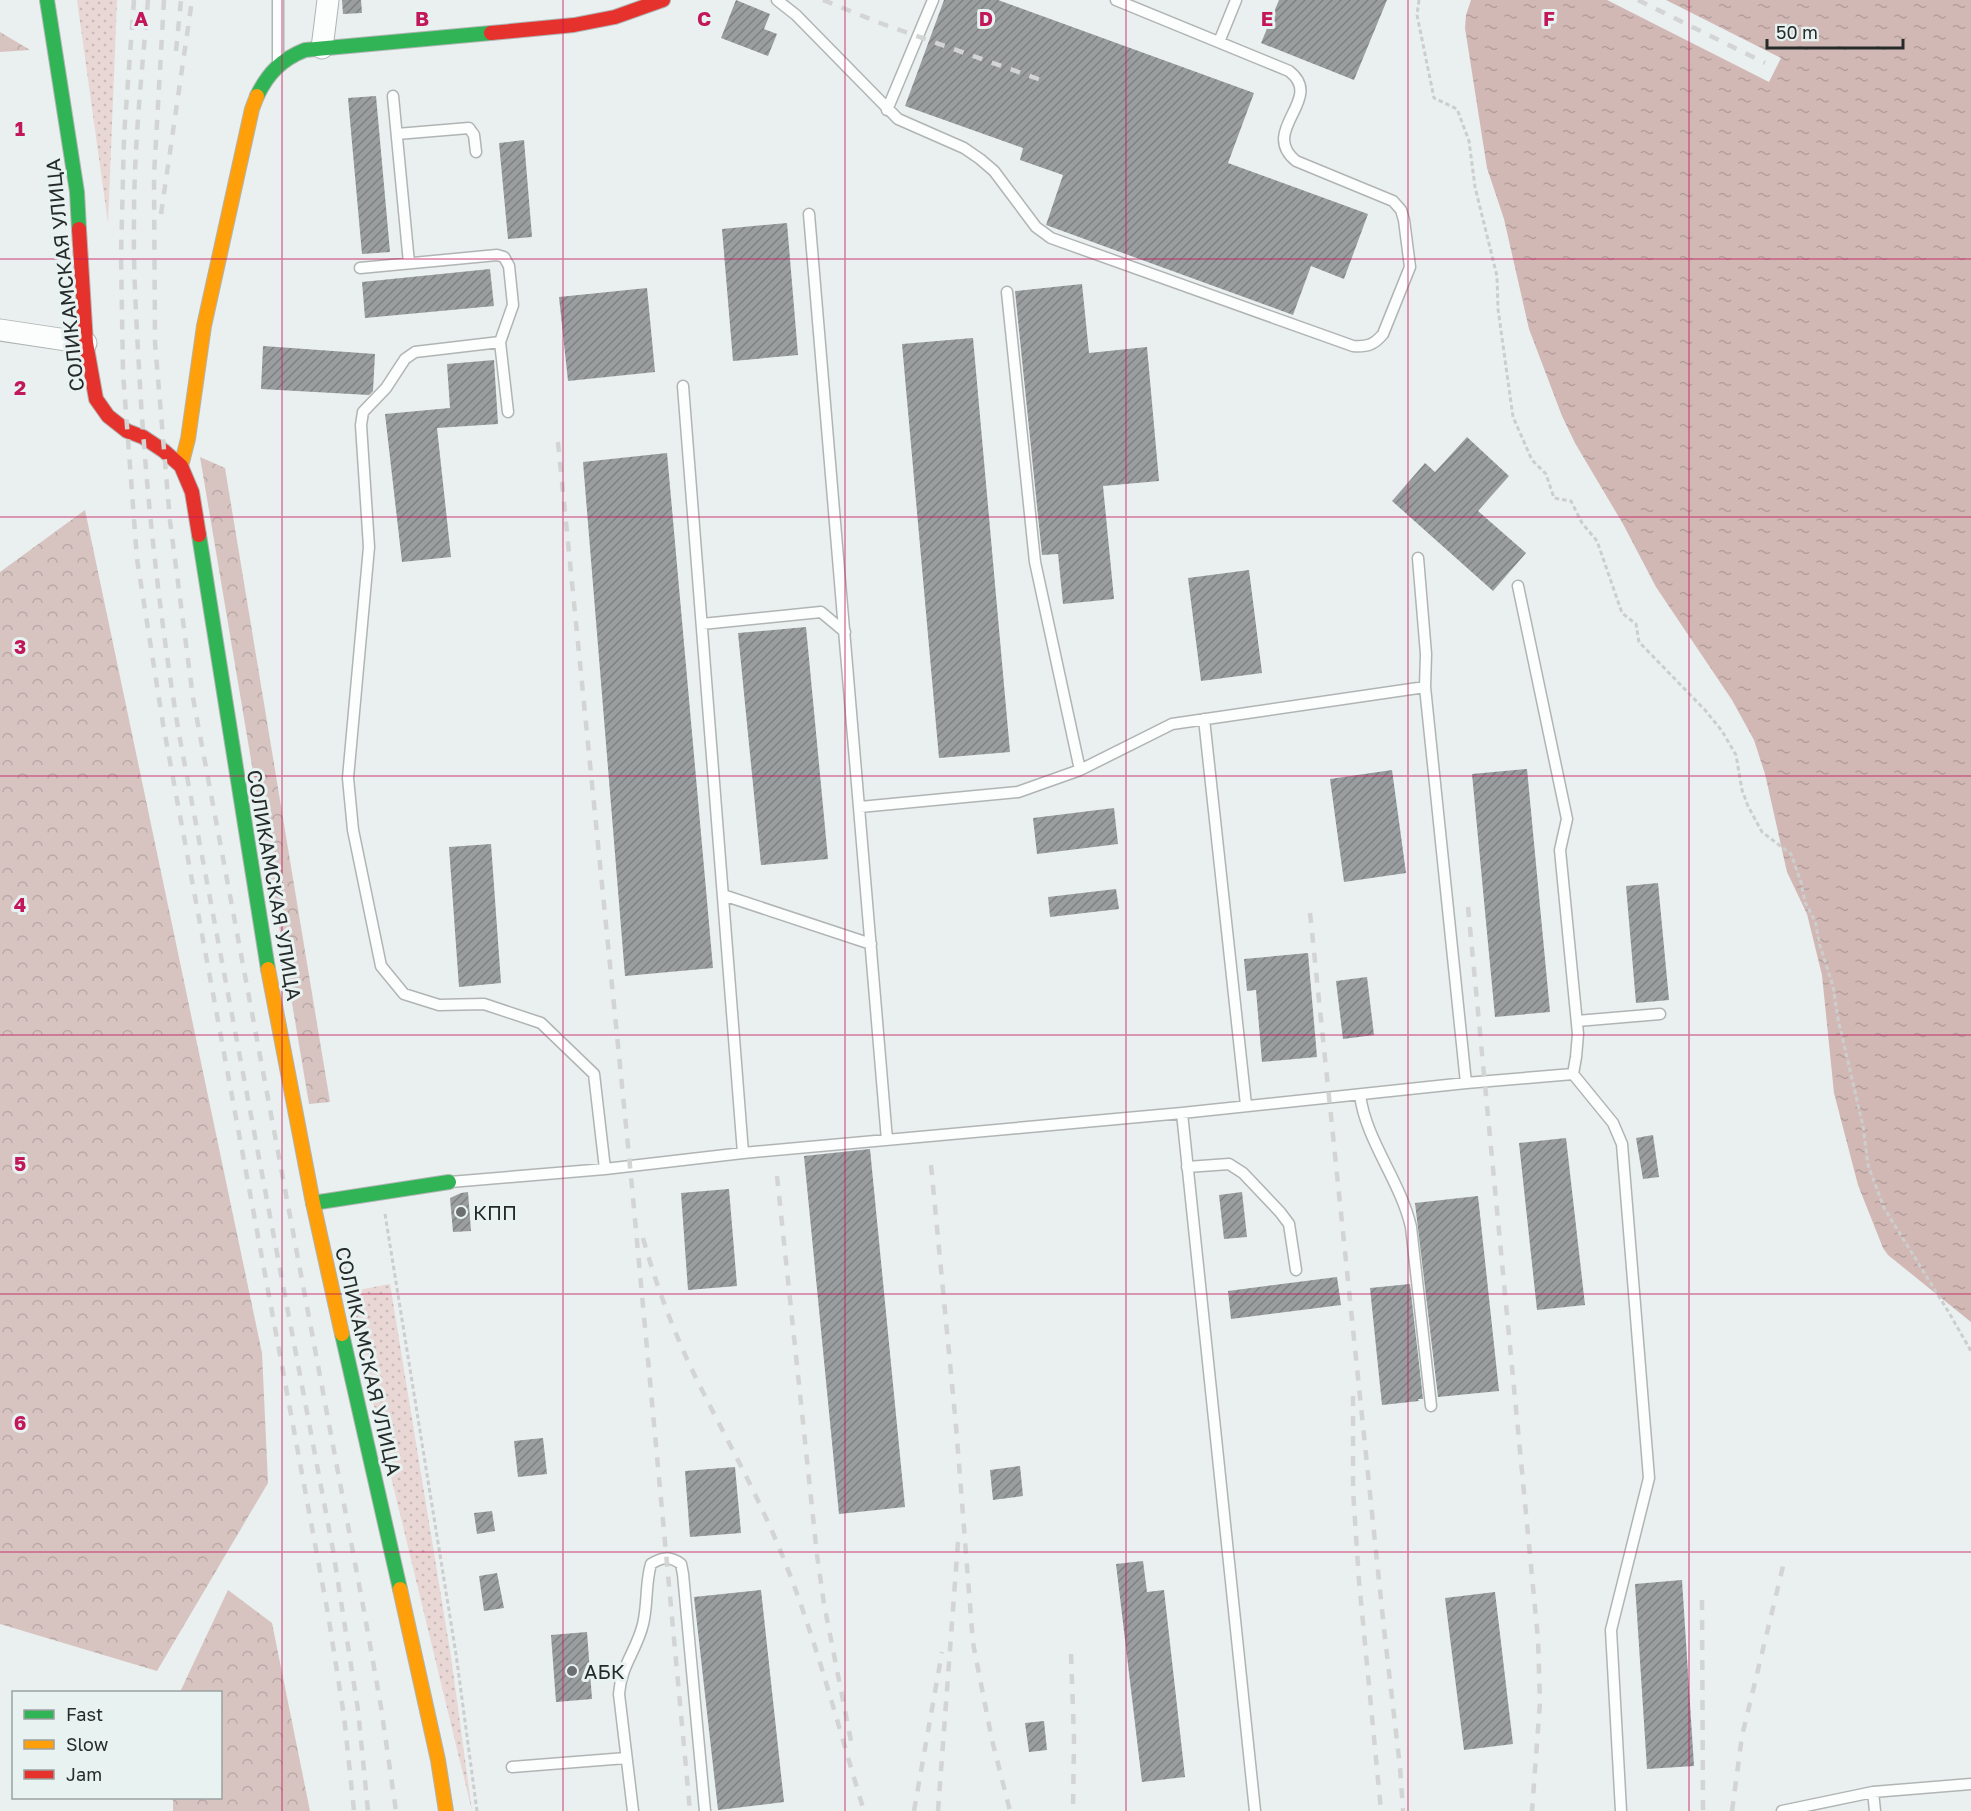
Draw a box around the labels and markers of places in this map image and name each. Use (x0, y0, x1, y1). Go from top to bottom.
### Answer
place label: КПП (473, 1200, 517, 1224)
marker: КПП (454, 1205, 468, 1219)
place label: АБК (584, 1659, 625, 1683)
marker: АБК (565, 1664, 579, 1678)

